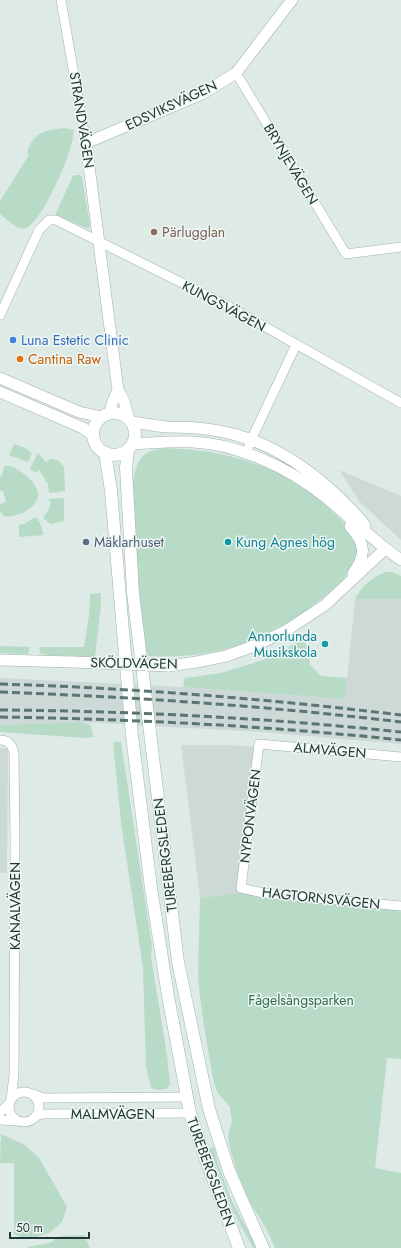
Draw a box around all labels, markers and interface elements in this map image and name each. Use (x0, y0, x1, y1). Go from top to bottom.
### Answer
street label: STRANDVÄGEN (65, 70, 99, 170)
street label: EDSVIKSVÄGEN (122, 75, 220, 135)
street label: BRYNJEVÄGEN (259, 120, 323, 208)
place label: Pärlugglan (162, 222, 225, 242)
marker: Pärlugglan (149, 227, 159, 237)
street label: KUNGSVÄGEN (179, 276, 269, 336)
place label: Luna Estetic Clinic (21, 330, 129, 350)
marker: Luna Estetic Clinic (8, 335, 18, 345)
place label: Cantina Raw (28, 349, 101, 369)
marker: Cantina Raw (15, 354, 25, 364)
place label: Mäklarhuset (94, 532, 165, 552)
place label: Kung Agnes hög (236, 532, 335, 552)
marker: Mäklarhuset (81, 537, 91, 547)
marker: Kung Agnes hög (223, 537, 233, 547)
place label: Annorlunda Musikskola (248, 626, 317, 662)
marker: Annorlunda Musikskola (320, 639, 330, 649)
street label: SKÖLDVÄGEN (90, 652, 178, 674)
street label: ALMVÄGEN (293, 737, 367, 763)
street label: NYPONVÄGEN (234, 768, 266, 864)
street label: TUREBERGSLEDEN (148, 797, 182, 913)
street label: KANALVÄGEN (5, 862, 25, 950)
street label: HAGTORNSVÄGEN (261, 882, 381, 914)
park label: Fågelsångsparken (248, 990, 354, 1010)
street label: MALMVÄGEN (71, 1104, 155, 1124)
street label: TUREBERGSLEDEN (182, 1115, 240, 1229)
scale bar (10, 1214, 89, 1240)
text: 50 m (16, 1219, 43, 1237)

